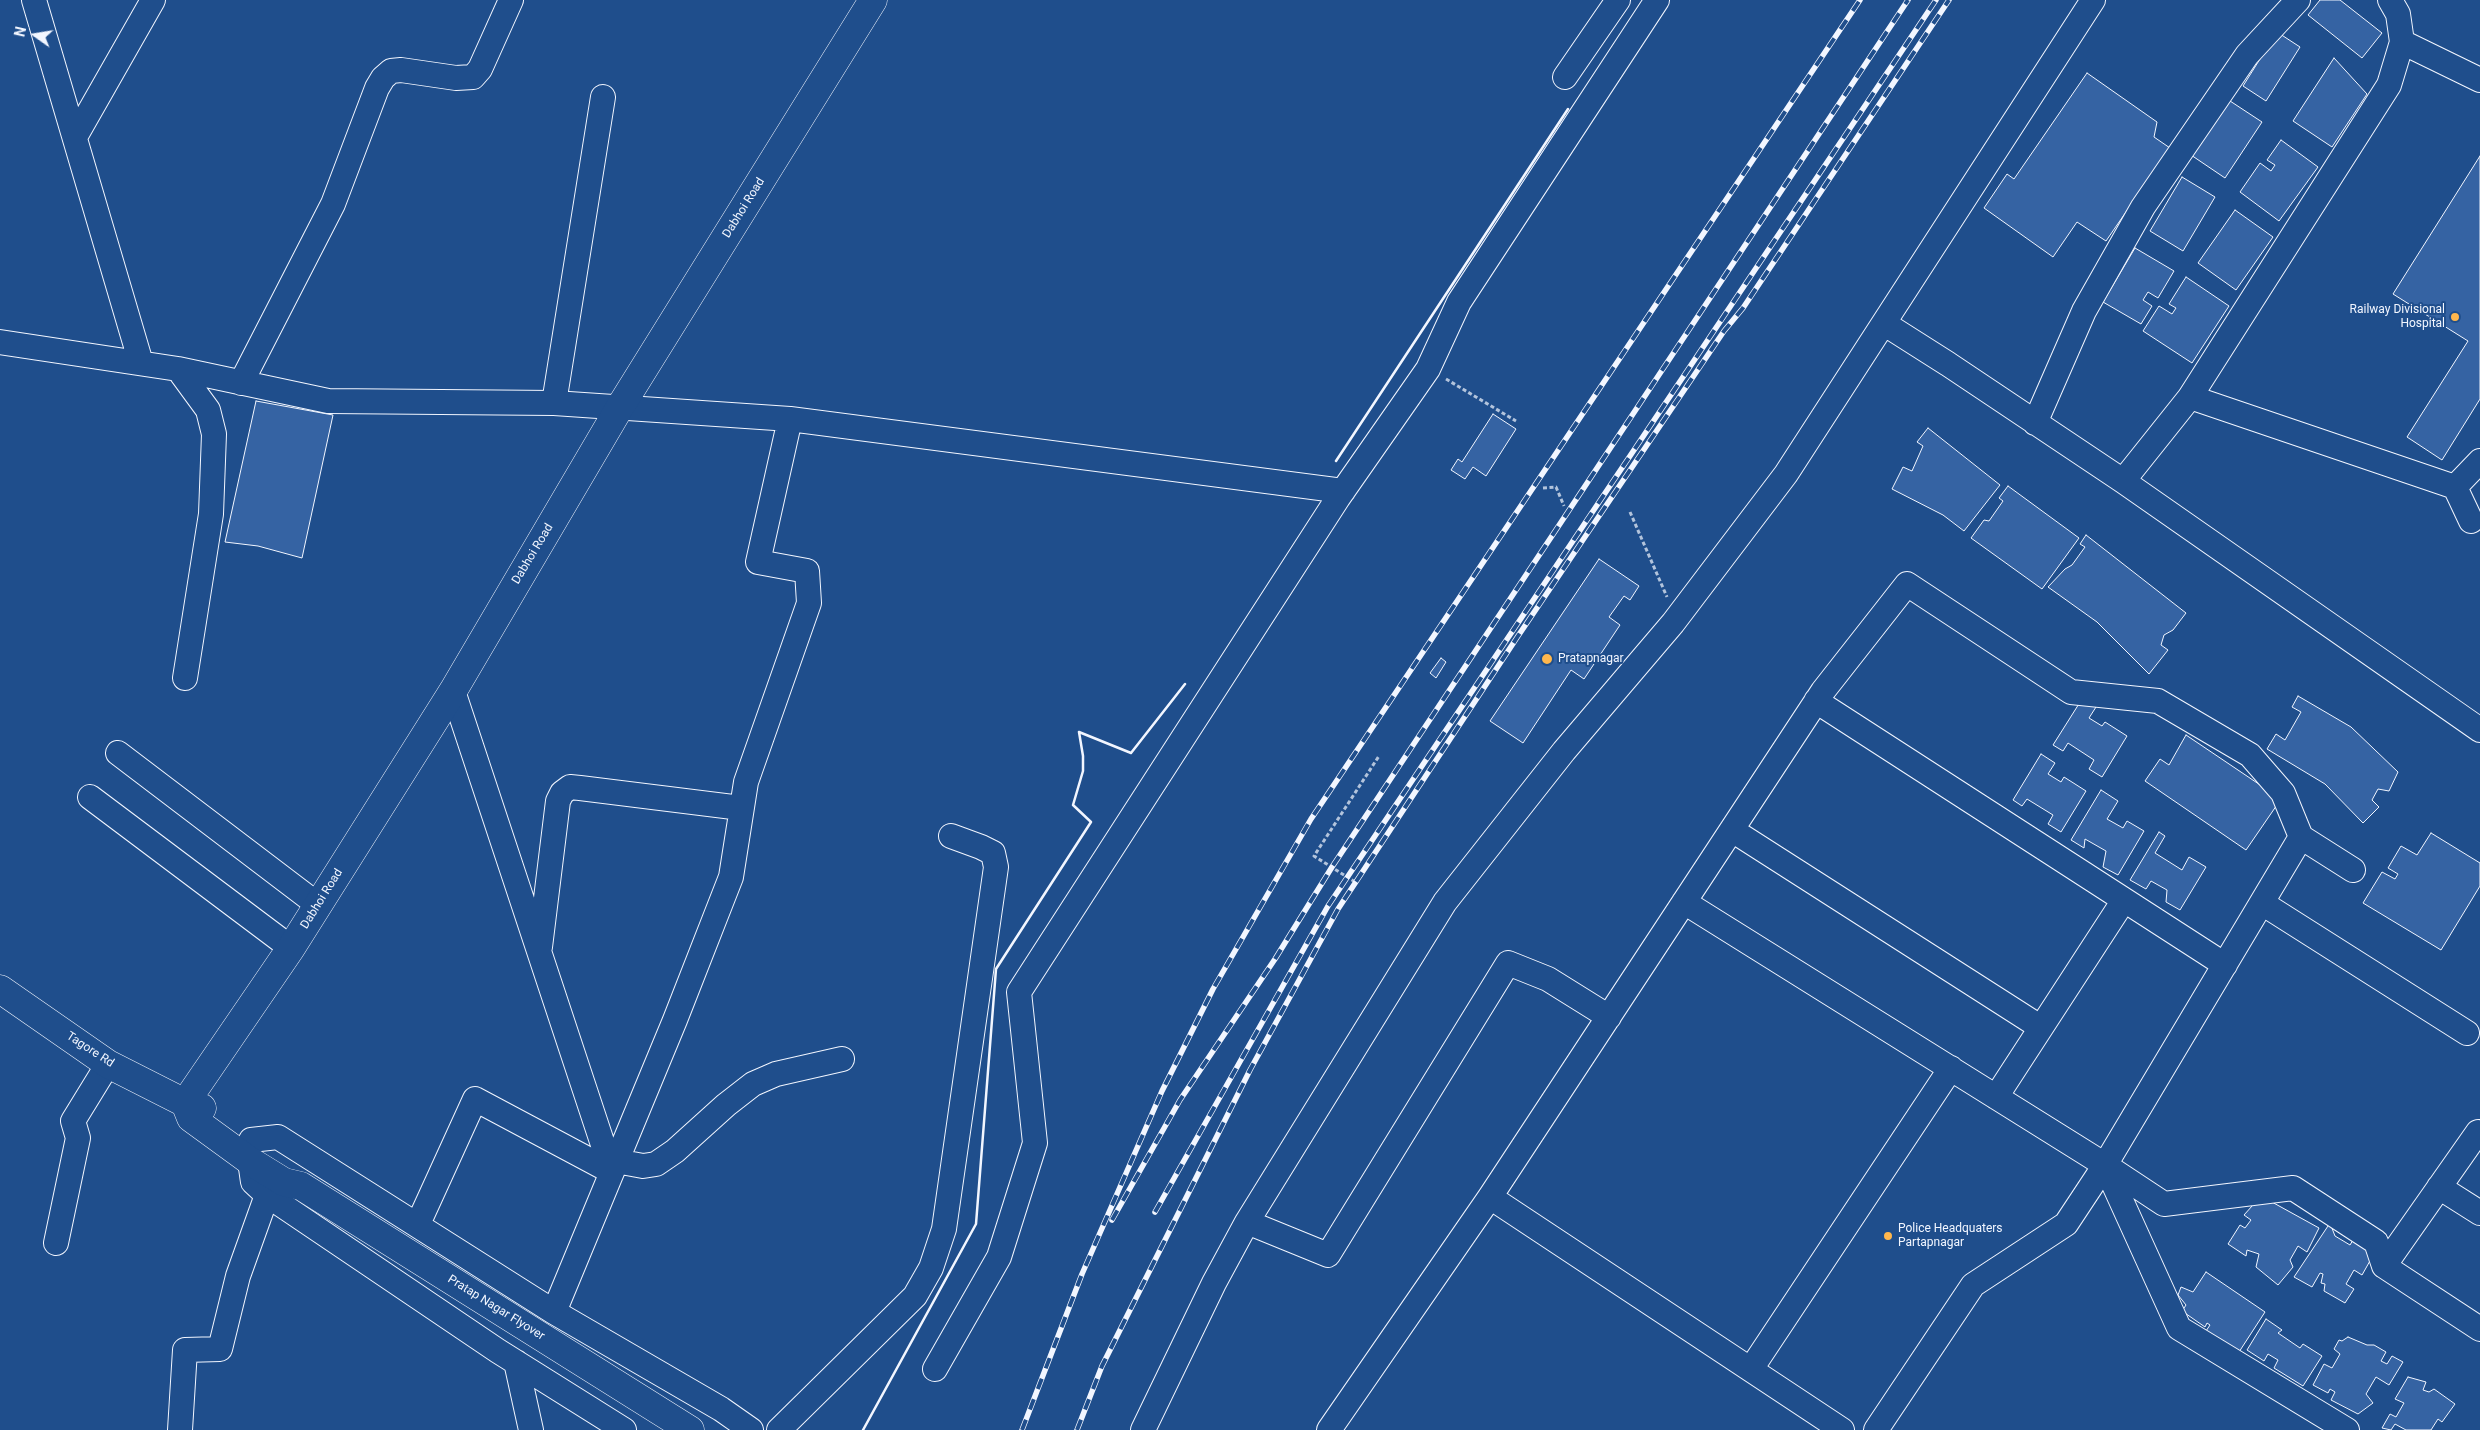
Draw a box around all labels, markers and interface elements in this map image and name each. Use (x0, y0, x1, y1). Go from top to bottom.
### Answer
north arrow (10, 10, 60, 60)
text: N (11, 25, 29, 38)
street label: Dabhoi Road (720, 175, 768, 241)
place label: Railway Divisional Hospital (2350, 303, 2445, 331)
marker: Railway Divisional Hospital (2449, 311, 2461, 323)
street label: Dabhoi Road (509, 521, 557, 587)
marker: Pratapnagar (1540, 652, 1554, 666)
place label: Pratapnagar (1558, 652, 1624, 666)
street label: Dabhoi Road (298, 866, 346, 932)
street label: Tagore Rd (63, 1029, 117, 1071)
place label: Police Headquaters Partapnagar (1898, 1222, 2003, 1250)
marker: Police Headquaters Partapnagar (1882, 1230, 1894, 1242)
street label: Pratap Nagar Flyover (445, 1272, 547, 1344)

